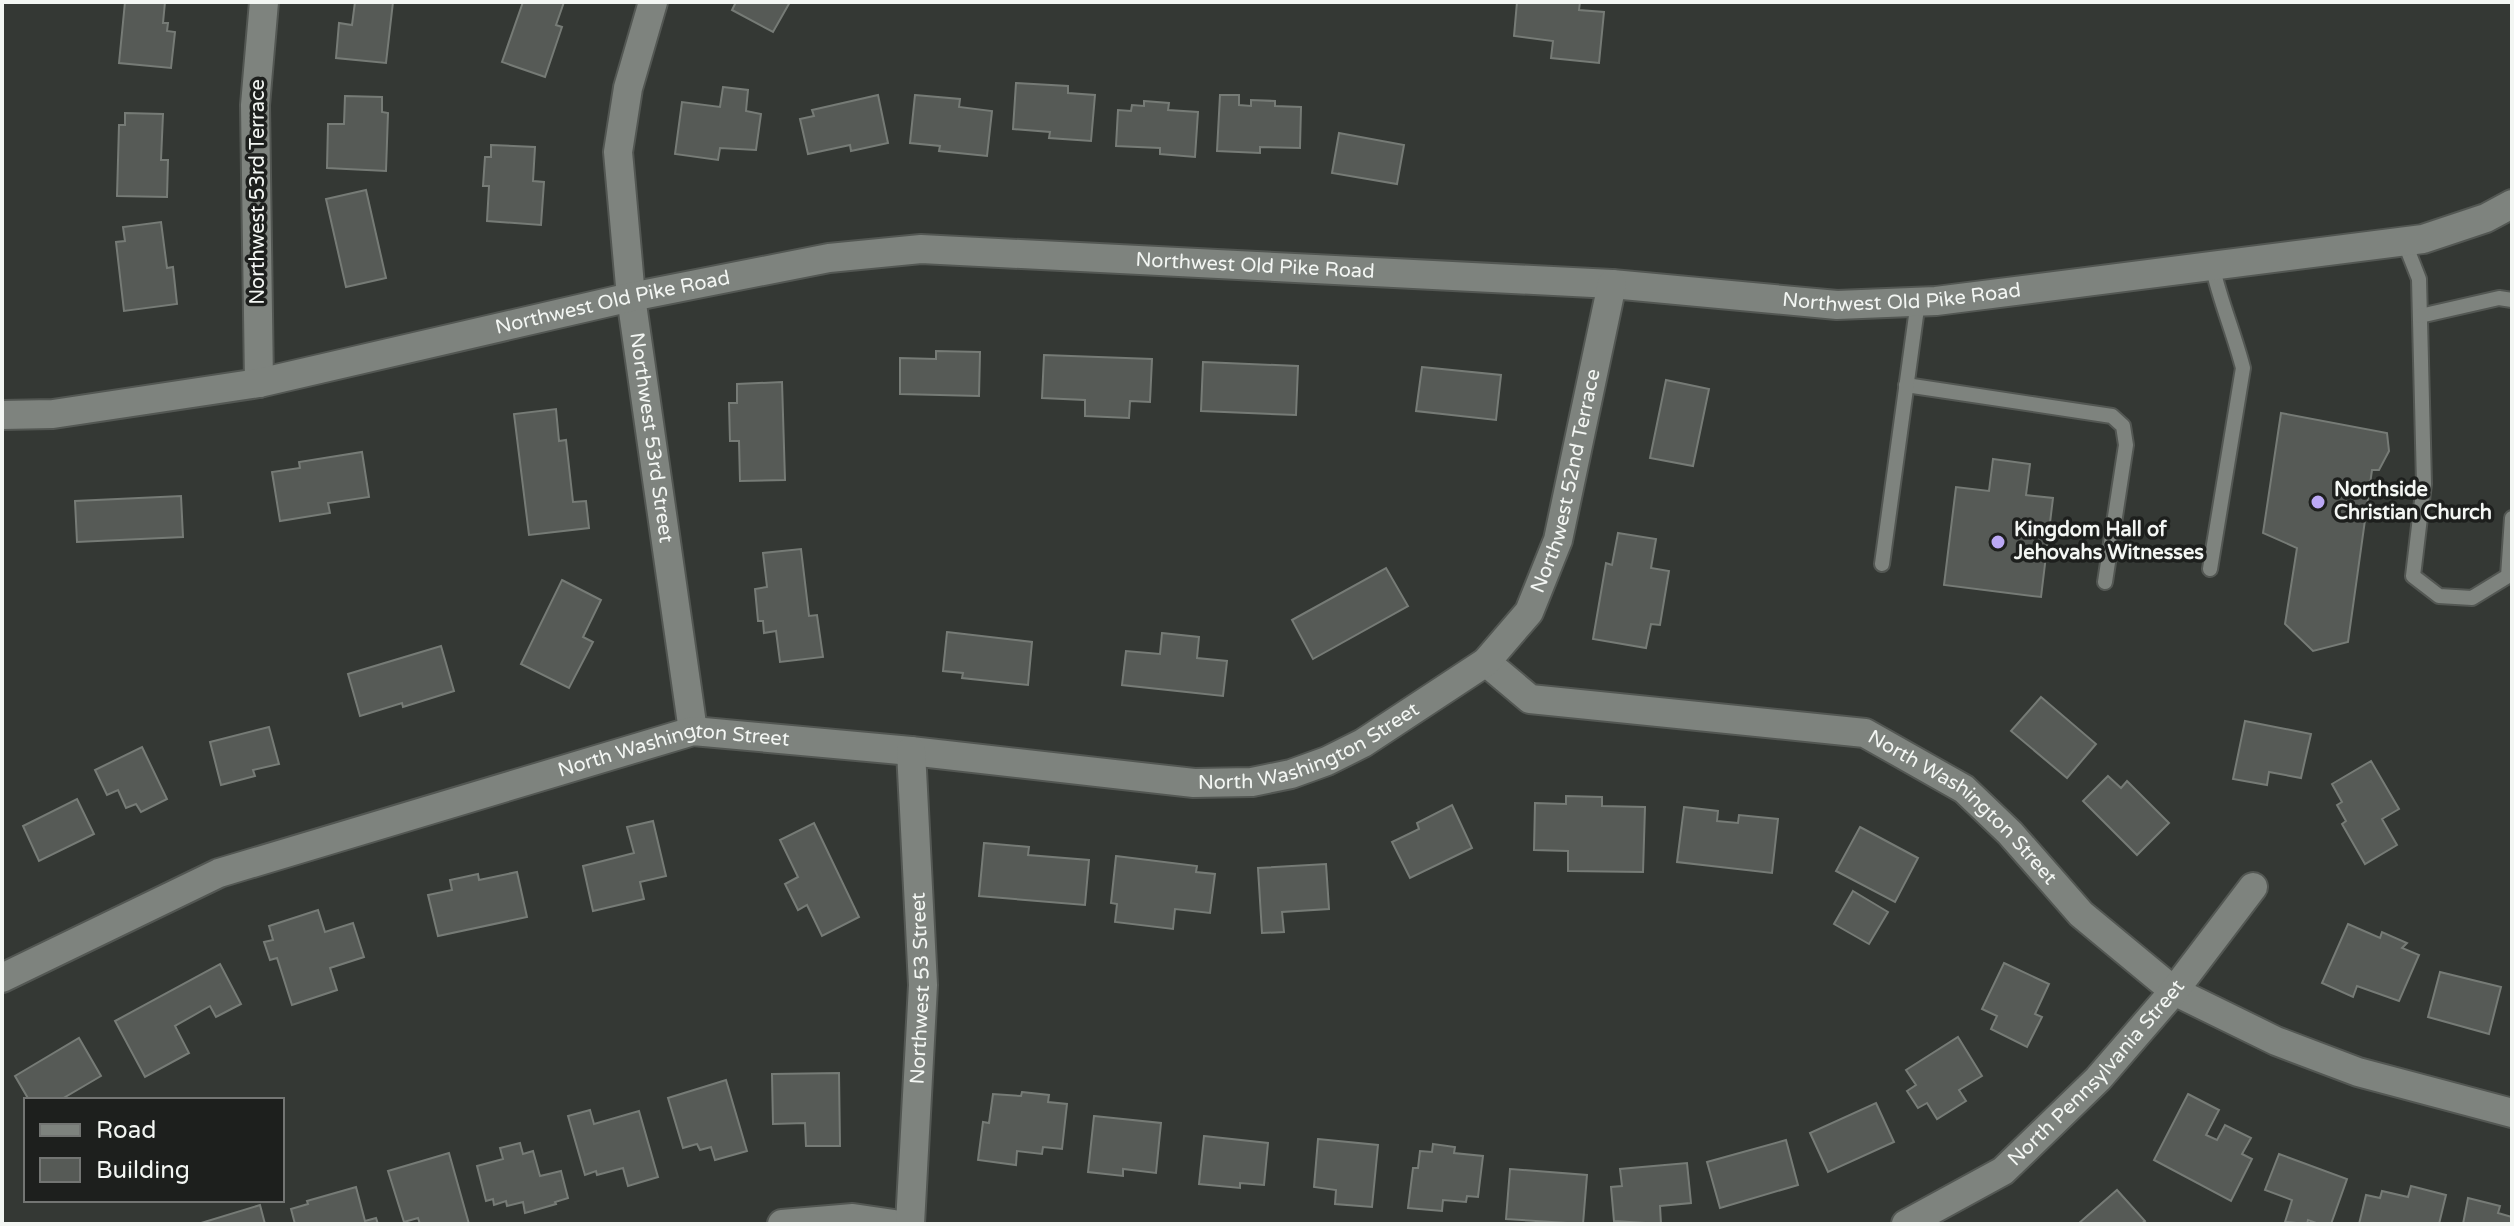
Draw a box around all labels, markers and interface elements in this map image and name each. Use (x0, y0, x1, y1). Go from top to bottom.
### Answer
street label: Northwest 53rd Terrace (246, 79, 270, 305)
street label: Northwest Old Pike Road (1135, 248, 1375, 284)
street label: Northwest Old Pike Road (493, 266, 732, 340)
street label: Northwest Old Pike Road (1781, 278, 2022, 317)
street label: Northwest 53rd Street (624, 331, 678, 545)
street label: Northwest 52nd Terrace (1526, 367, 1606, 596)
place label: Northside Christian Church (2334, 478, 2492, 525)
marker: Northside Christian Church (2309, 493, 2327, 511)
place label: Kingdom Hall of Jehovahs Witnesses (2013, 518, 2204, 565)
marker: Kingdom Hall of Jehovahs Witnesses (1989, 533, 2007, 551)
street label: North Washington Street (1198, 697, 1424, 795)
street label: North Washington Street (555, 719, 791, 783)
street label: North Washington Street (1864, 725, 2062, 890)
street label: Northwest 53 Street (906, 891, 935, 1085)
street label: North Pennsylvania Street (2003, 975, 2190, 1171)
legend (24, 1098, 284, 1202)
text: Road (96, 1116, 156, 1145)
text: Building (96, 1156, 190, 1185)

